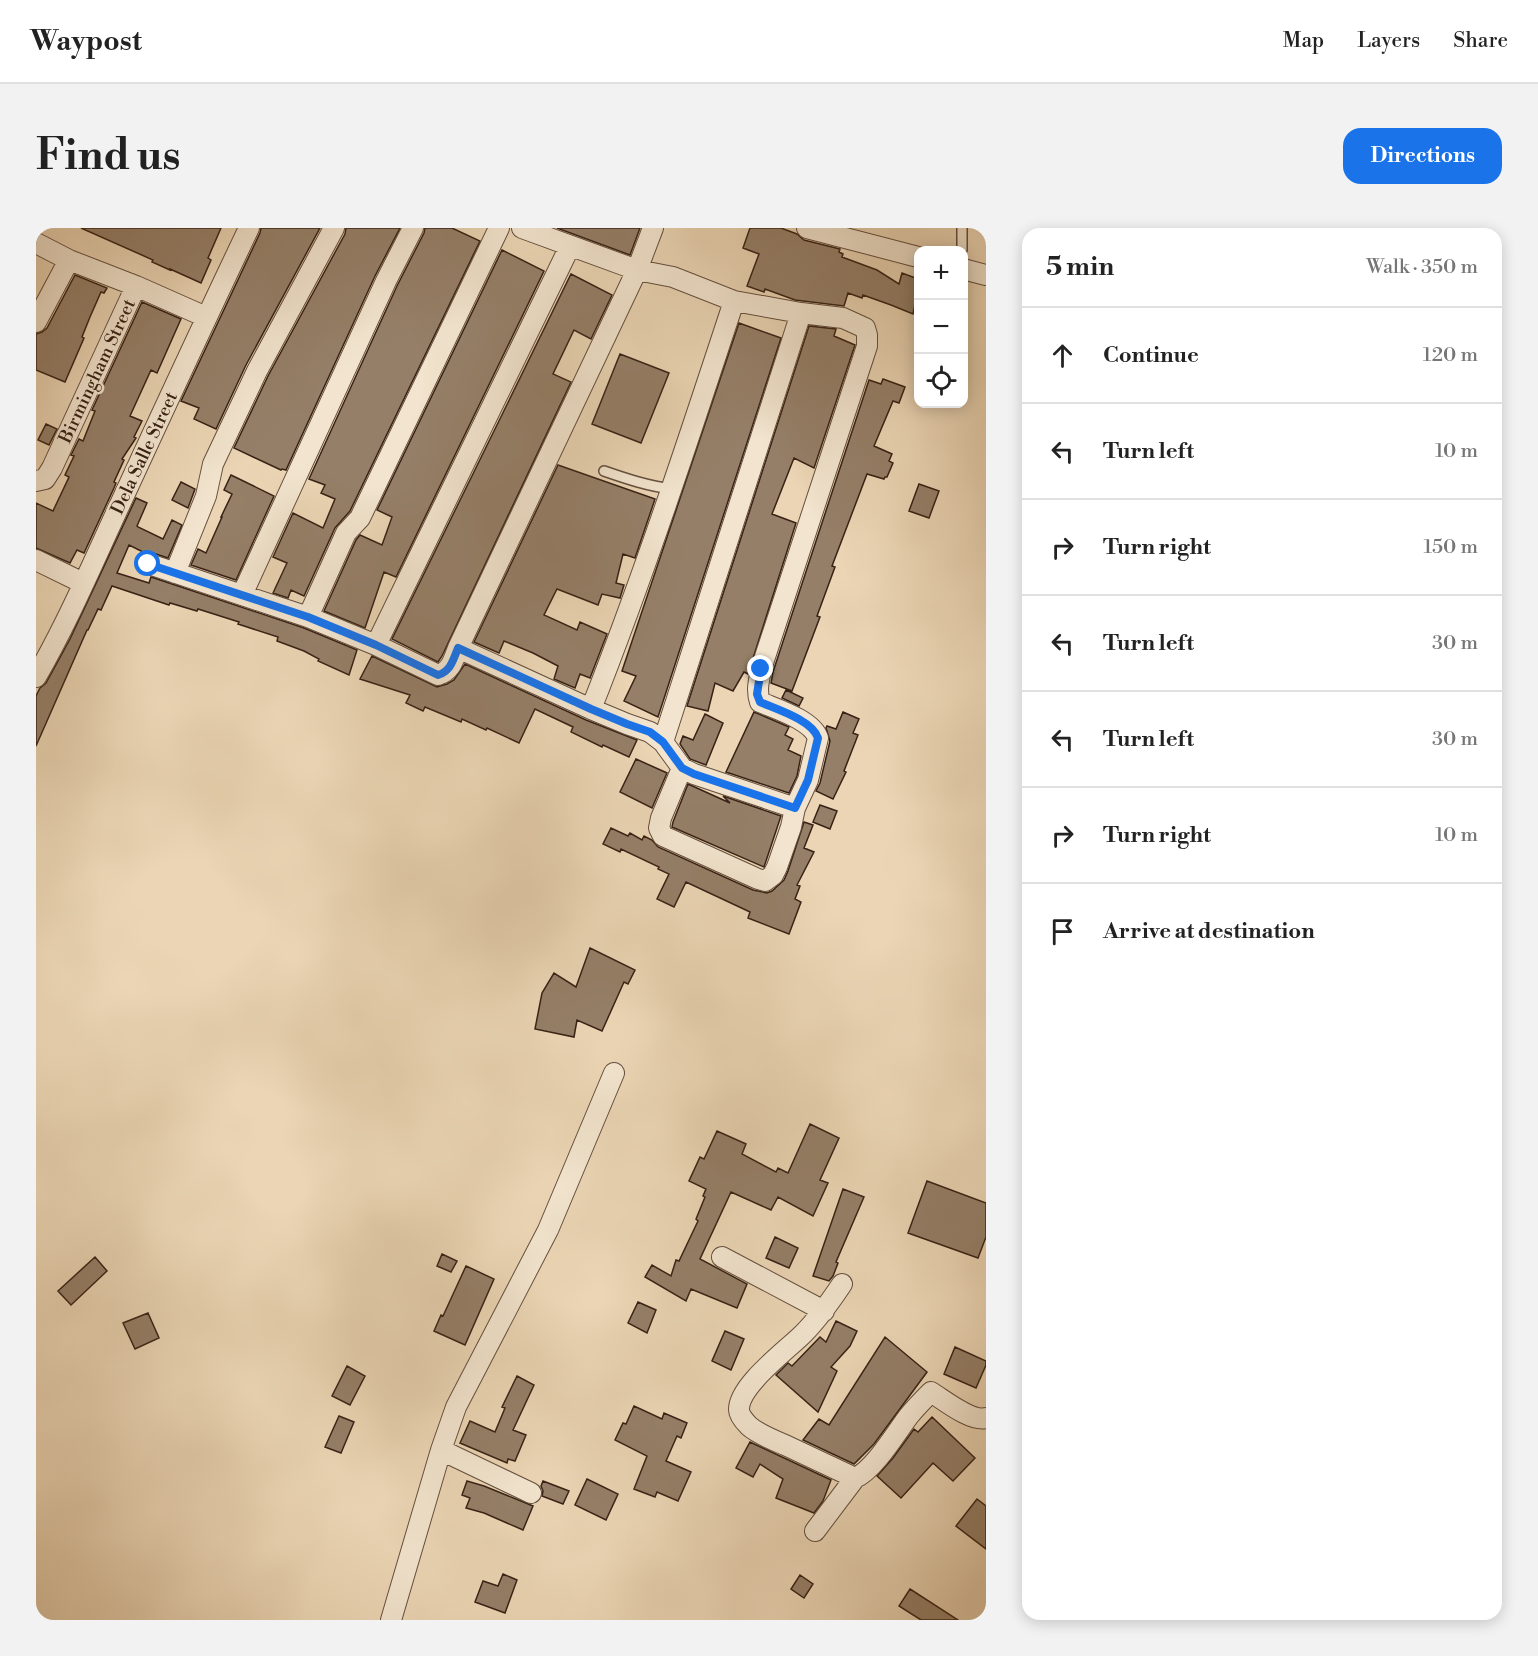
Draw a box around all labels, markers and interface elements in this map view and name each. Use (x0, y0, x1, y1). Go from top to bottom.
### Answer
text: Waypost (30, 24, 142, 59)
text: Map (1283, 28, 1324, 54)
text: Layers (1357, 28, 1420, 54)
text: Share (1453, 28, 1508, 54)
button: Directions (1343, 128, 1502, 184)
text: Find us (36, 130, 180, 183)
map controls (914, 246, 968, 408)
button: + (914, 246, 968, 300)
text: 5 min (1046, 251, 1114, 283)
text: Walk · 350 m (1366, 255, 1478, 280)
street label: Birmingham Street (53, 295, 141, 448)
button: − (914, 300, 968, 354)
icon: ahead (1046, 339, 1079, 372)
text: Continue (1103, 342, 1199, 369)
text: 120 m (1423, 343, 1478, 368)
button: locate (914, 354, 968, 408)
street label: Dela Salle Street (106, 388, 183, 518)
icon: left (1046, 435, 1079, 468)
text: Turn left (1103, 438, 1194, 465)
text: 10 m (1435, 439, 1478, 464)
icon: right (1046, 531, 1079, 564)
text: Turn right (1103, 534, 1211, 561)
text: 150 m (1423, 535, 1478, 560)
route start (134, 550, 160, 576)
icon: left (1046, 627, 1079, 660)
text: Turn left (1103, 630, 1194, 657)
text: 30 m (1432, 631, 1478, 656)
route end (747, 655, 773, 681)
icon: left (1046, 723, 1079, 756)
text: Turn left (1103, 726, 1194, 753)
text: 30 m (1432, 727, 1478, 752)
icon: right (1046, 819, 1079, 852)
text: Turn right (1103, 822, 1211, 849)
text: 10 m (1435, 823, 1478, 848)
icon: arrive (1046, 915, 1079, 948)
text: Arrive at destination (1103, 918, 1315, 945)

